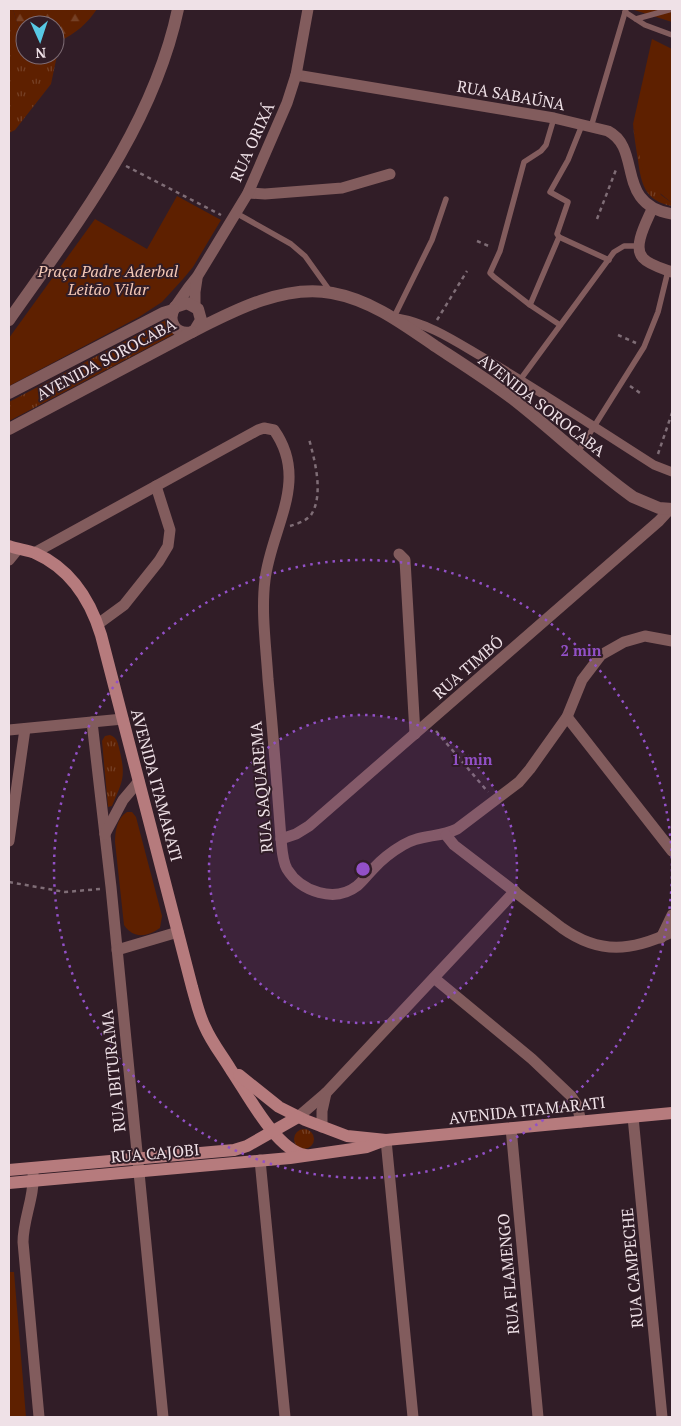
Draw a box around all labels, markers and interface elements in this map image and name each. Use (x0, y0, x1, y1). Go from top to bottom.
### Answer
north arrow (15, 15, 65, 65)
text: N (35, 44, 47, 63)
street label: RUA SABAÚNA (455, 75, 567, 115)
street label: RUA ORIXÁ (225, 99, 279, 185)
park label: Praça Padre Aderbal Leitão Vilar (37, 260, 179, 300)
street label: AVENIDA SOROCABA (32, 313, 180, 405)
street label: AVENIDA SOROCABA (474, 348, 610, 462)
street label: RUA TIMBÓ (428, 630, 508, 704)
text: 2 min (560, 640, 602, 660)
street label: AVENIDA ITAMARATI (126, 706, 188, 864)
street label: RUA SAQUAREMA (244, 720, 278, 854)
text: 1 min (451, 749, 493, 769)
centre of rings (354, 860, 372, 878)
street label: RUA IBITURAMA (96, 1009, 130, 1133)
street label: AVENIDA ITAMARATI (448, 1091, 606, 1129)
street label: RUA CAJOBI (110, 1138, 200, 1168)
street label: RUA CAMPECHE (616, 1207, 648, 1329)
street label: RUA FLAMENGO (492, 1212, 524, 1336)

